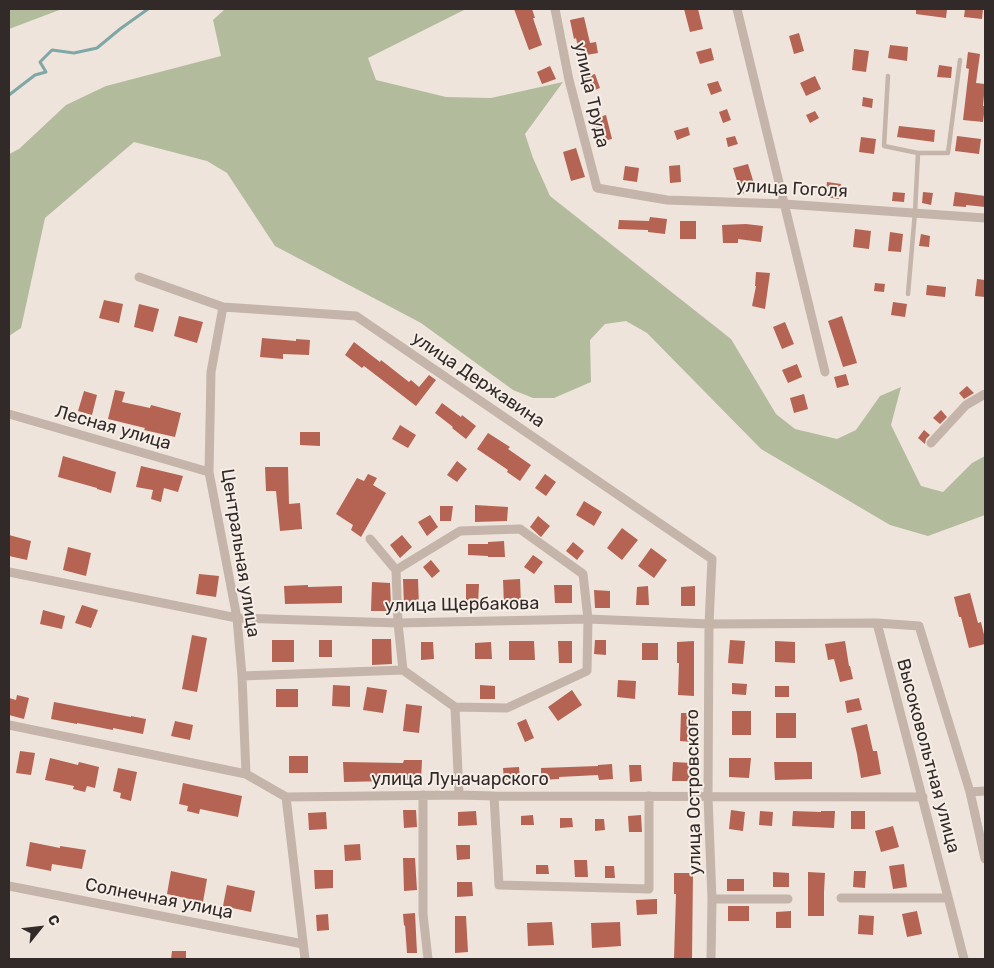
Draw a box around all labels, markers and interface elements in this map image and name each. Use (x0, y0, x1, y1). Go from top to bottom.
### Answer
street label: улица Труда (568, 40, 614, 150)
street label: улица Гоголя (736, 175, 848, 203)
street label: улица Державина (407, 327, 549, 433)
street label: Лесная улица (53, 401, 173, 455)
street label: Центральная улица (216, 467, 264, 639)
street label: улица Щербакова (385, 593, 539, 617)
street label: Высоковольтная улица (892, 656, 964, 856)
street label: улица Островского (682, 709, 706, 875)
street label: улица Луначарского (371, 769, 549, 791)
street label: Солнечная улица (83, 874, 235, 924)
north arrow (15, 903, 65, 953)
text: С (44, 912, 63, 929)

